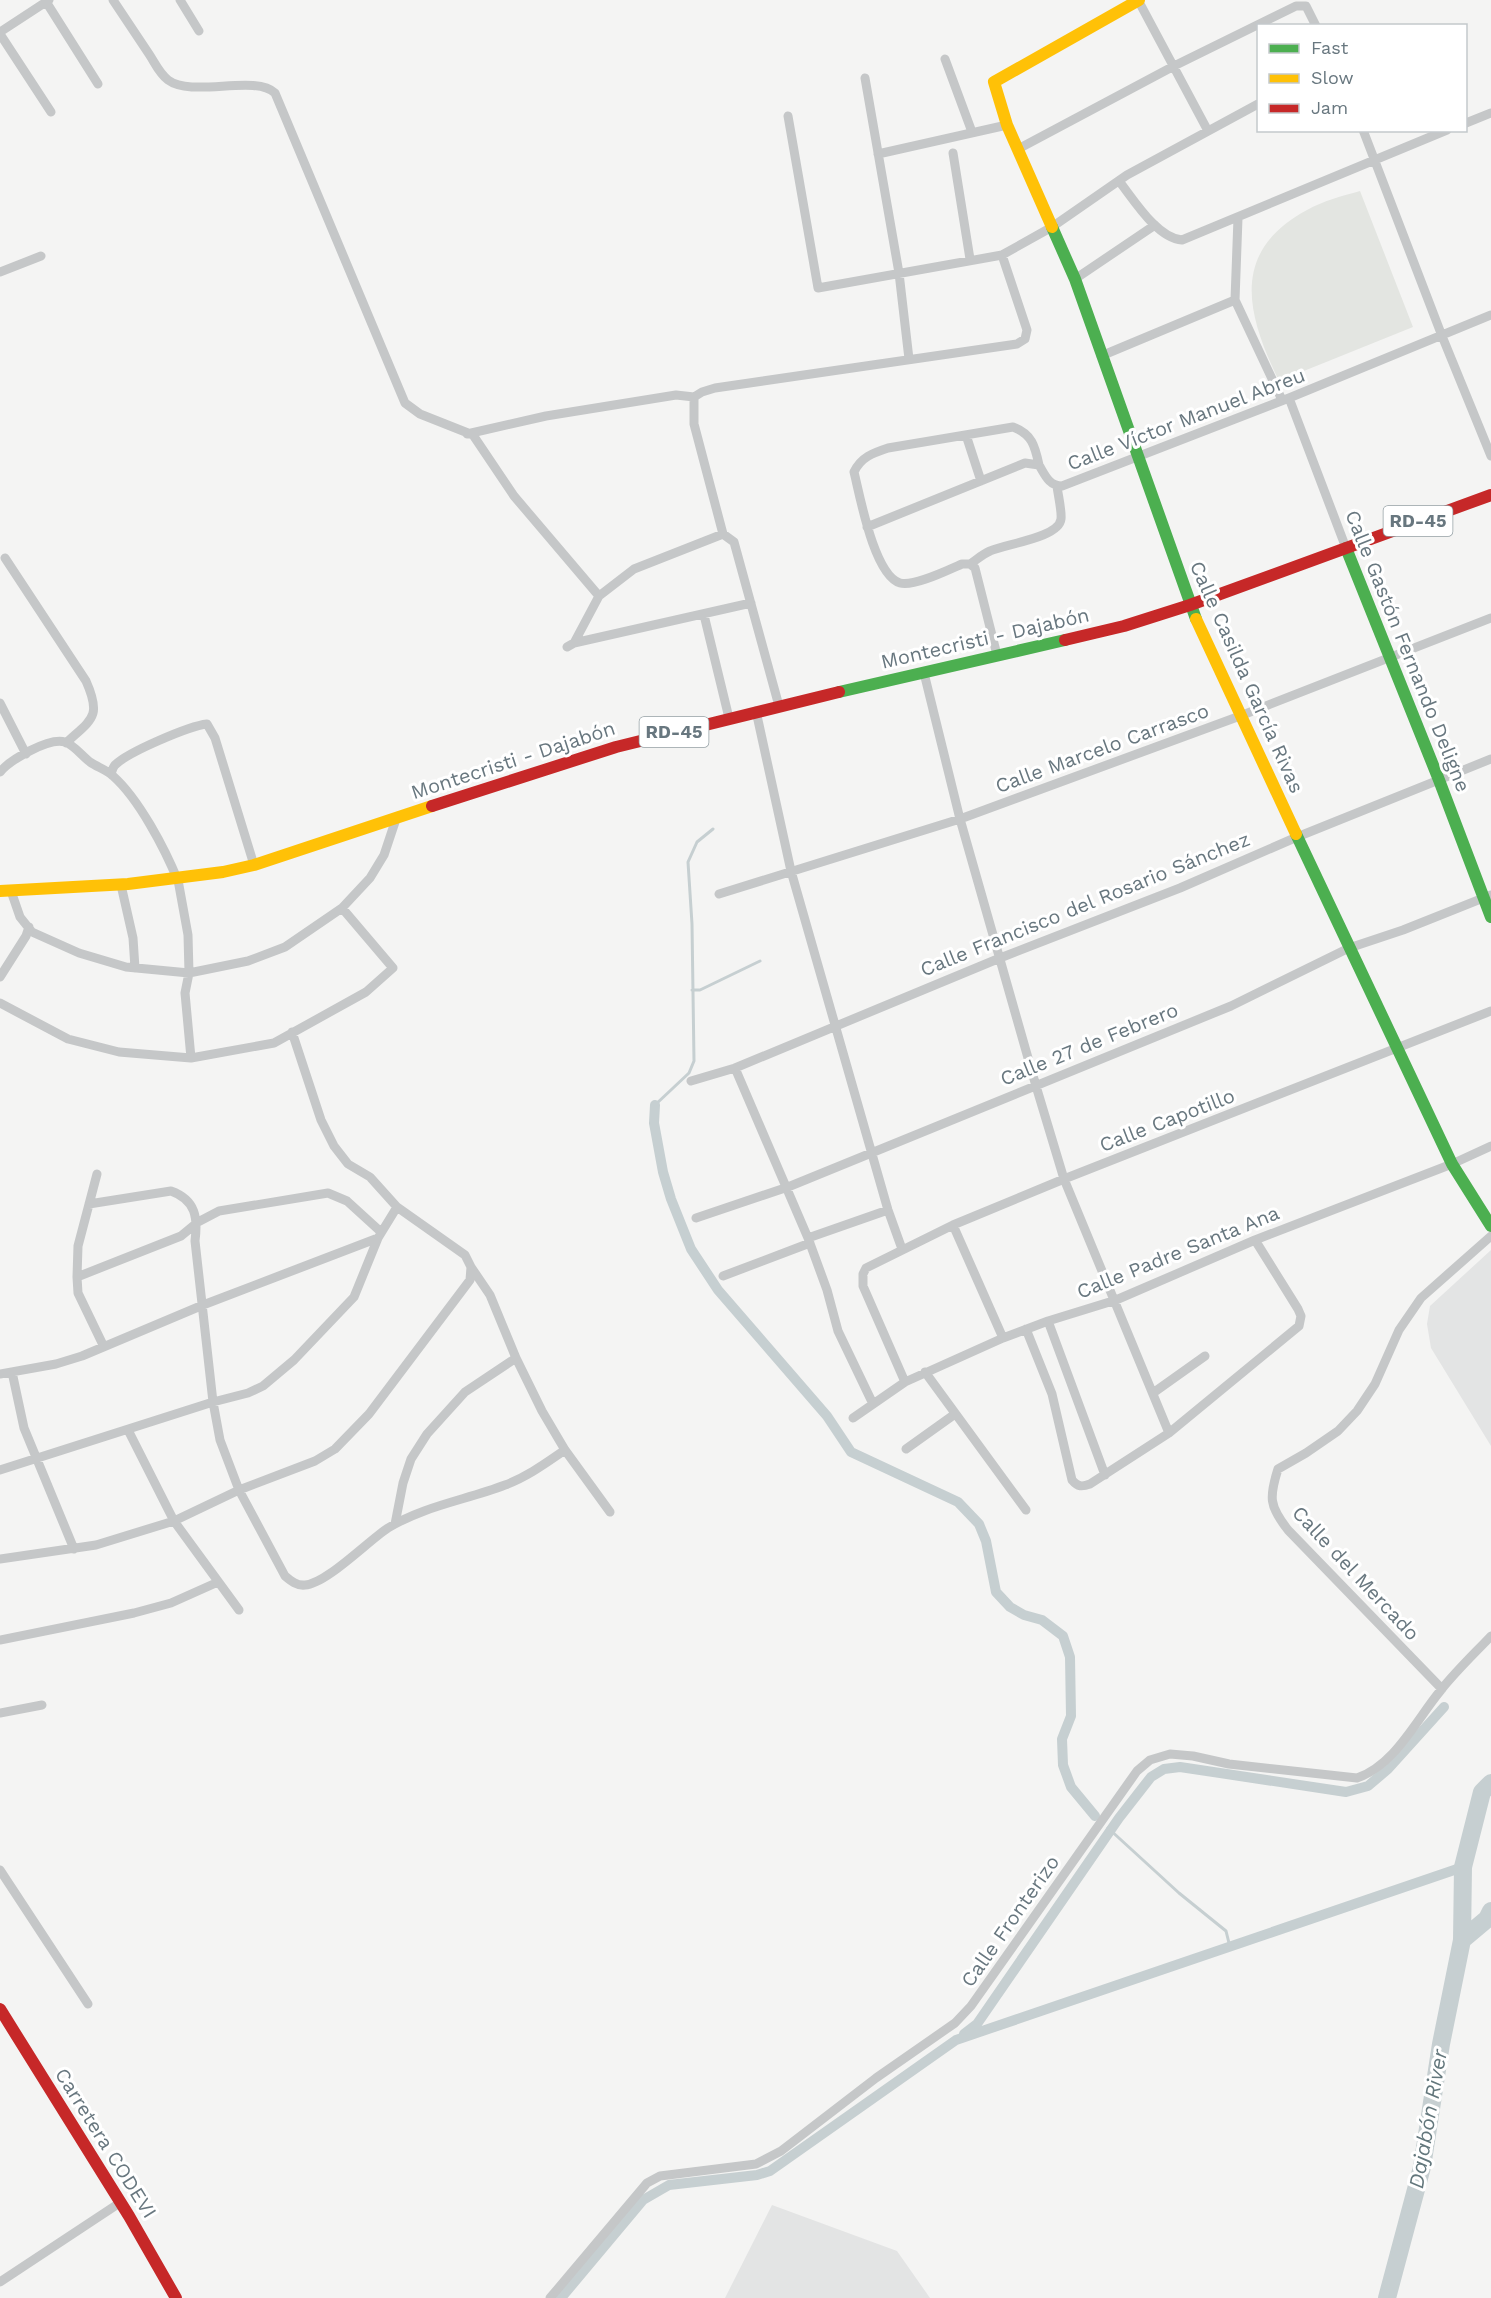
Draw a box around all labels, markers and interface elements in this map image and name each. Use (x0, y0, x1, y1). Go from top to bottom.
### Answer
legend (1257, 24, 1467, 132)
text: Fast (1311, 37, 1349, 58)
text: Slow (1311, 67, 1354, 88)
text: Jam (1311, 97, 1348, 118)
street label: Calle Víctor Manuel Abreu (1064, 363, 1308, 475)
road number: RD-45 (1384, 506, 1452, 536)
street label: Calle Gastón Fernando Deligne (1340, 507, 1476, 795)
street label: Calle Casilda García Rivas (1185, 557, 1309, 797)
street label: Montecristi - Dajabón (878, 602, 1092, 674)
street label: Calle Marcelo Carrasco (992, 698, 1212, 798)
street label: Montecristi - Dajabón (408, 716, 618, 804)
road number: RD-45 (640, 717, 708, 747)
street label: Calle Francisco del Rosario Sánchez (917, 827, 1253, 981)
street label: Calle 27 de Febrero (997, 997, 1181, 1091)
street label: Calle Capotillo (1096, 1083, 1238, 1157)
street label: Calle Padre Santa Ana (1073, 1200, 1283, 1304)
street label: Calle del Mercado (1287, 1501, 1425, 1645)
street label: Calle Fronterizo (956, 1851, 1064, 1991)
water label: Dajabón River (1403, 2047, 1452, 2190)
street label: Carretera CODEVI (50, 2063, 162, 2223)

